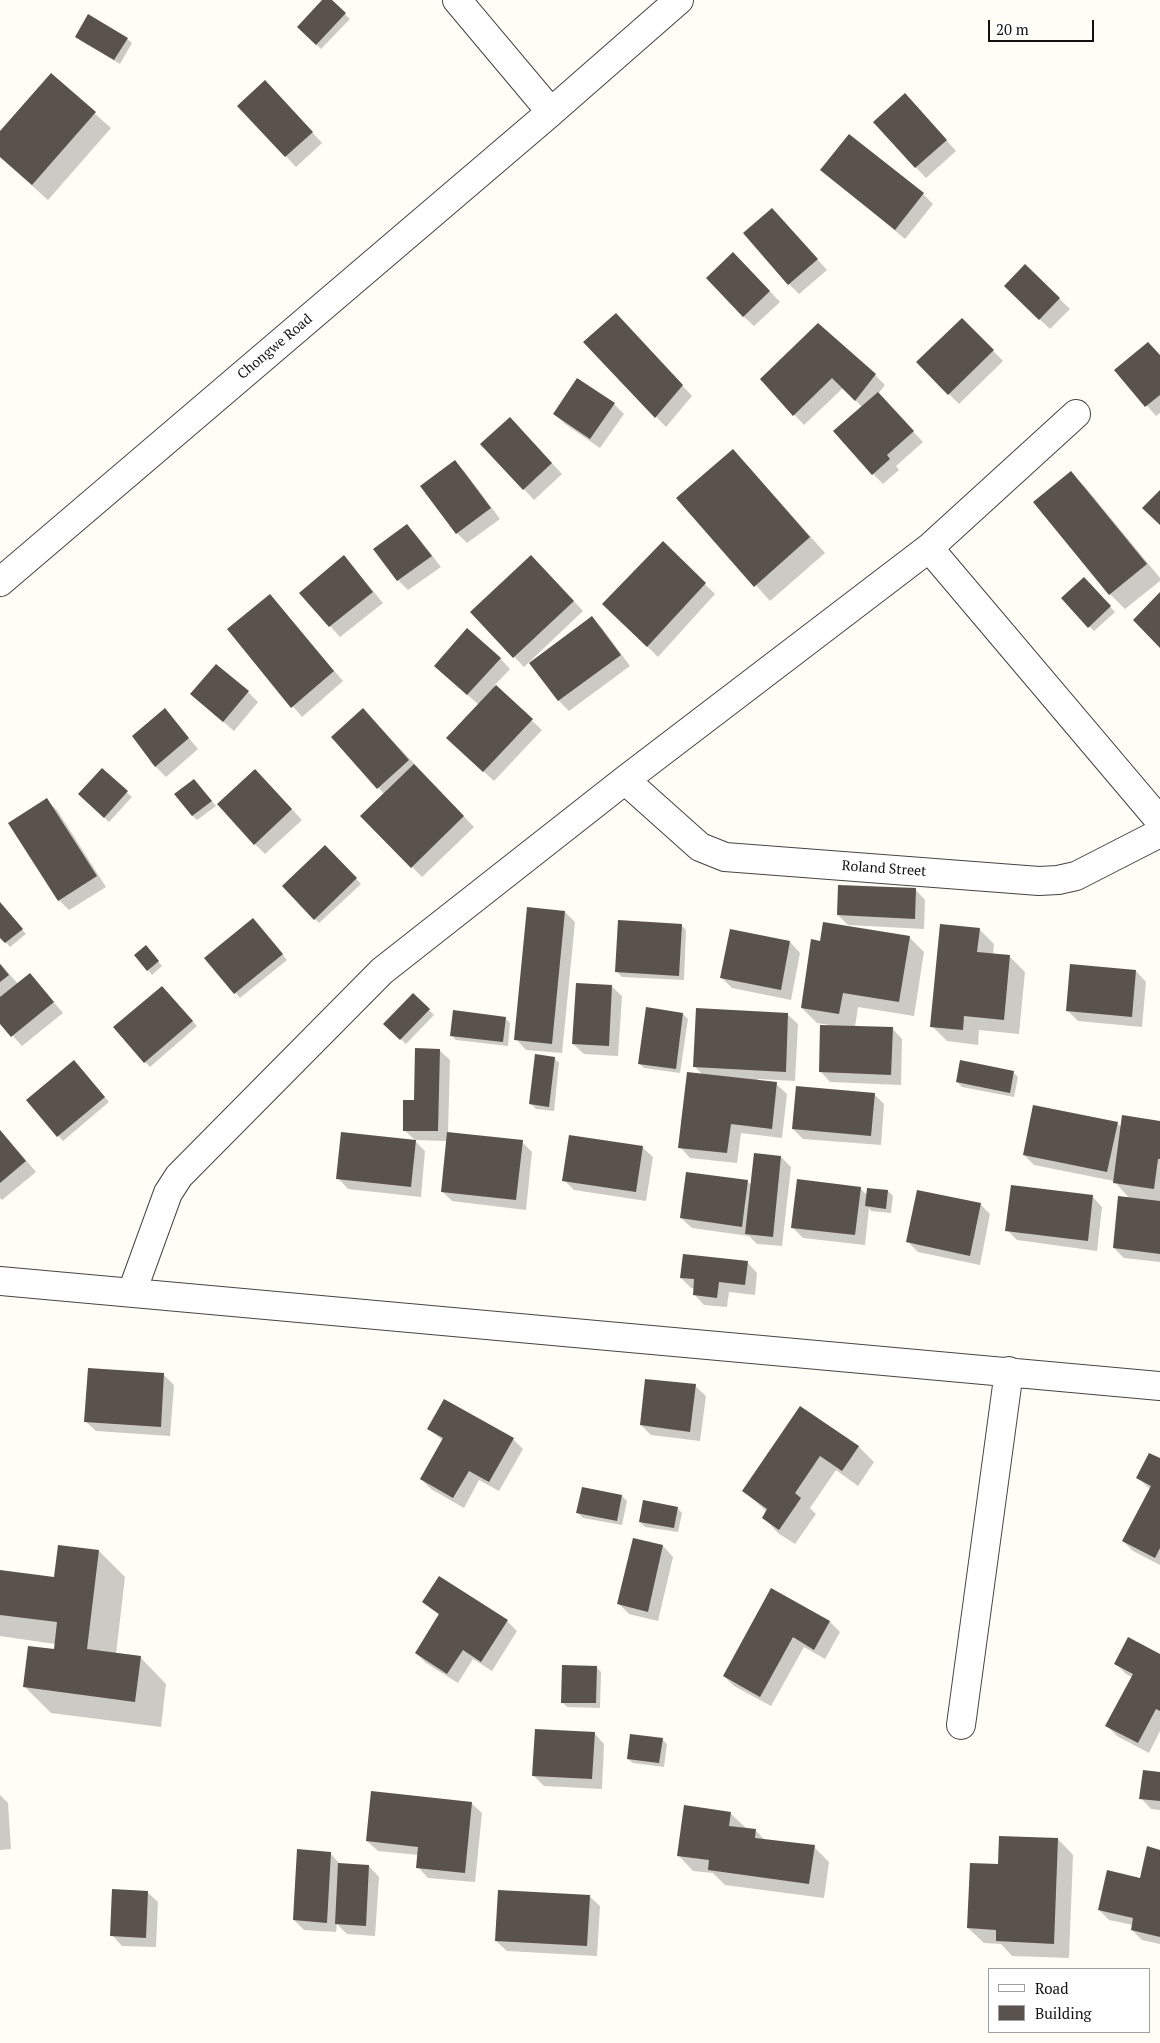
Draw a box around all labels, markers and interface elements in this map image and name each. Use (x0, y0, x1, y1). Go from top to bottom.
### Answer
scale bar (990, 10, 1096, 42)
text: 20 m (996, 19, 1029, 39)
street label: Chongwe Road (234, 311, 316, 383)
street label: Roland Street (841, 858, 927, 880)
legend (988, 1968, 1150, 2033)
text: Road (1035, 1978, 1068, 1998)
text: Building (1035, 2003, 1092, 2023)

